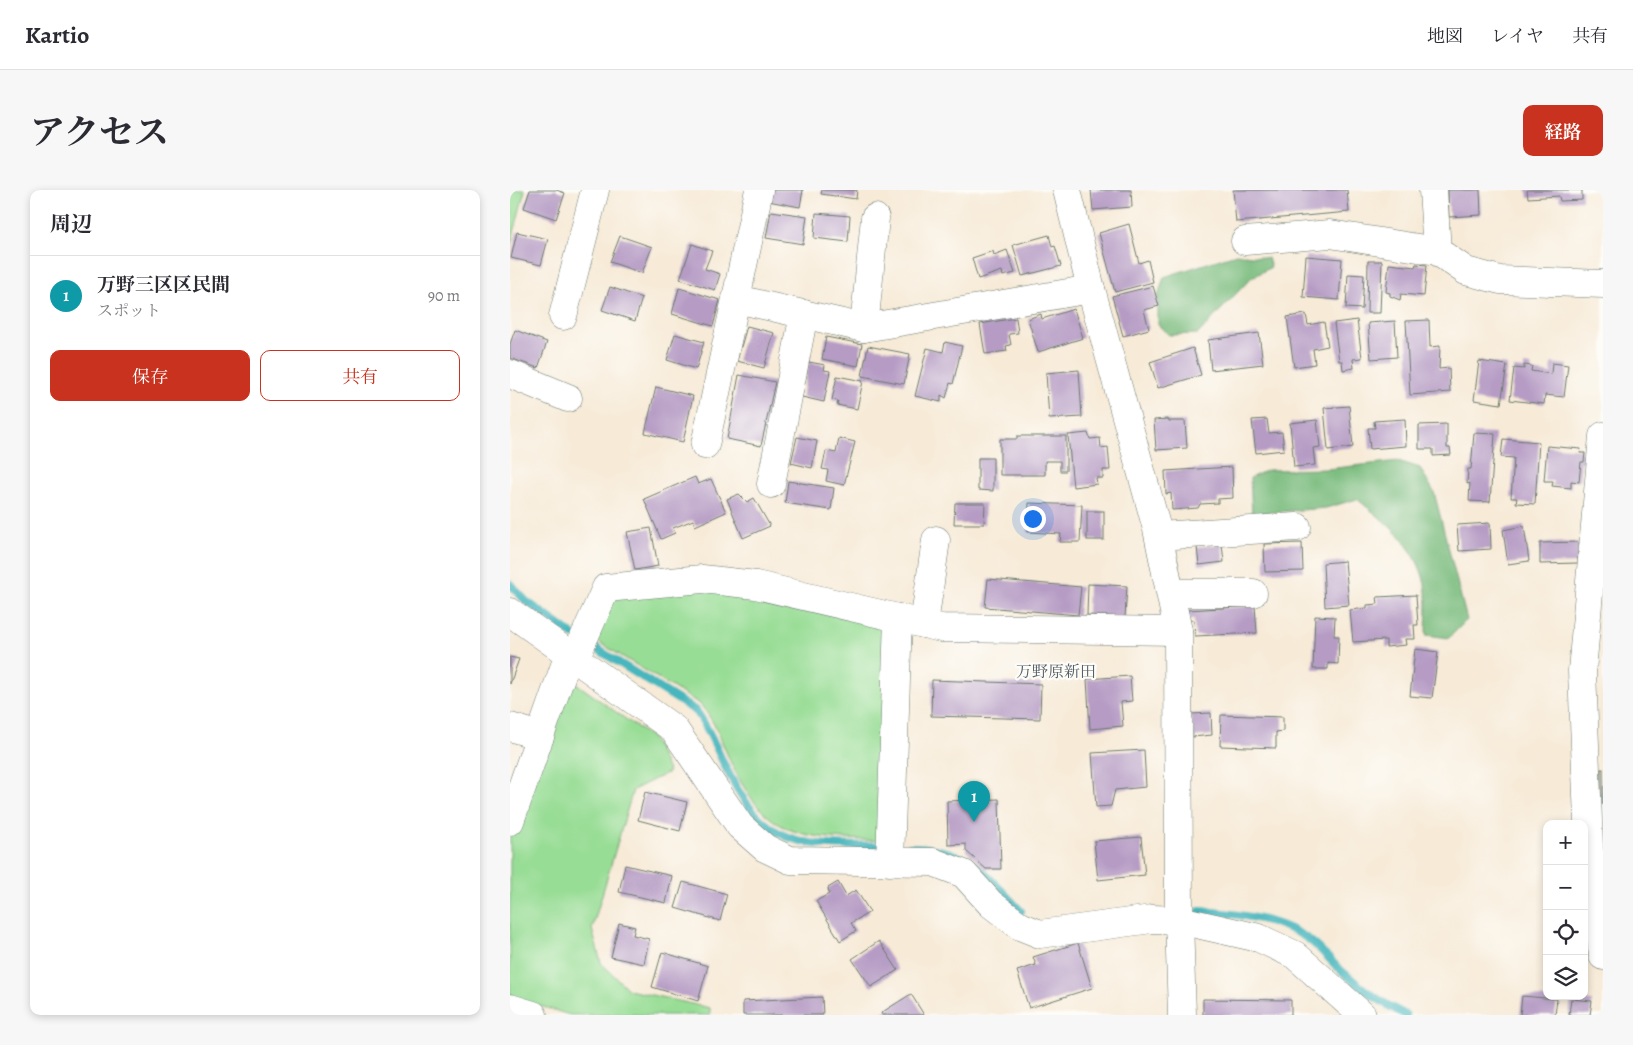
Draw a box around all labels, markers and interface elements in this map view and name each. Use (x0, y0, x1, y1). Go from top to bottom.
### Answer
text: Kartio (25, 19, 89, 51)
text: 地図 (1427, 24, 1463, 48)
text: レイヤ (1491, 24, 1544, 48)
text: 共有 (1572, 24, 1608, 48)
button: 経路 (1523, 105, 1603, 156)
text: アクセス (30, 108, 169, 156)
text: 周辺 (50, 210, 92, 238)
text: 万野三区区民間 (97, 272, 230, 298)
text: 1 (63, 285, 69, 307)
text: 90 m (428, 285, 460, 307)
text: スポット (97, 300, 161, 322)
button: 保存 (50, 350, 250, 401)
button: 共有 (260, 350, 460, 401)
your location (1020, 506, 1046, 532)
district label: 万野原新田 (1016, 661, 1096, 683)
pin: 1 (958, 781, 990, 822)
map controls (1543, 820, 1588, 1000)
button: + (1543, 820, 1588, 865)
button: − (1543, 865, 1588, 910)
button: locate (1543, 910, 1588, 955)
button: layers (1543, 955, 1588, 1000)

